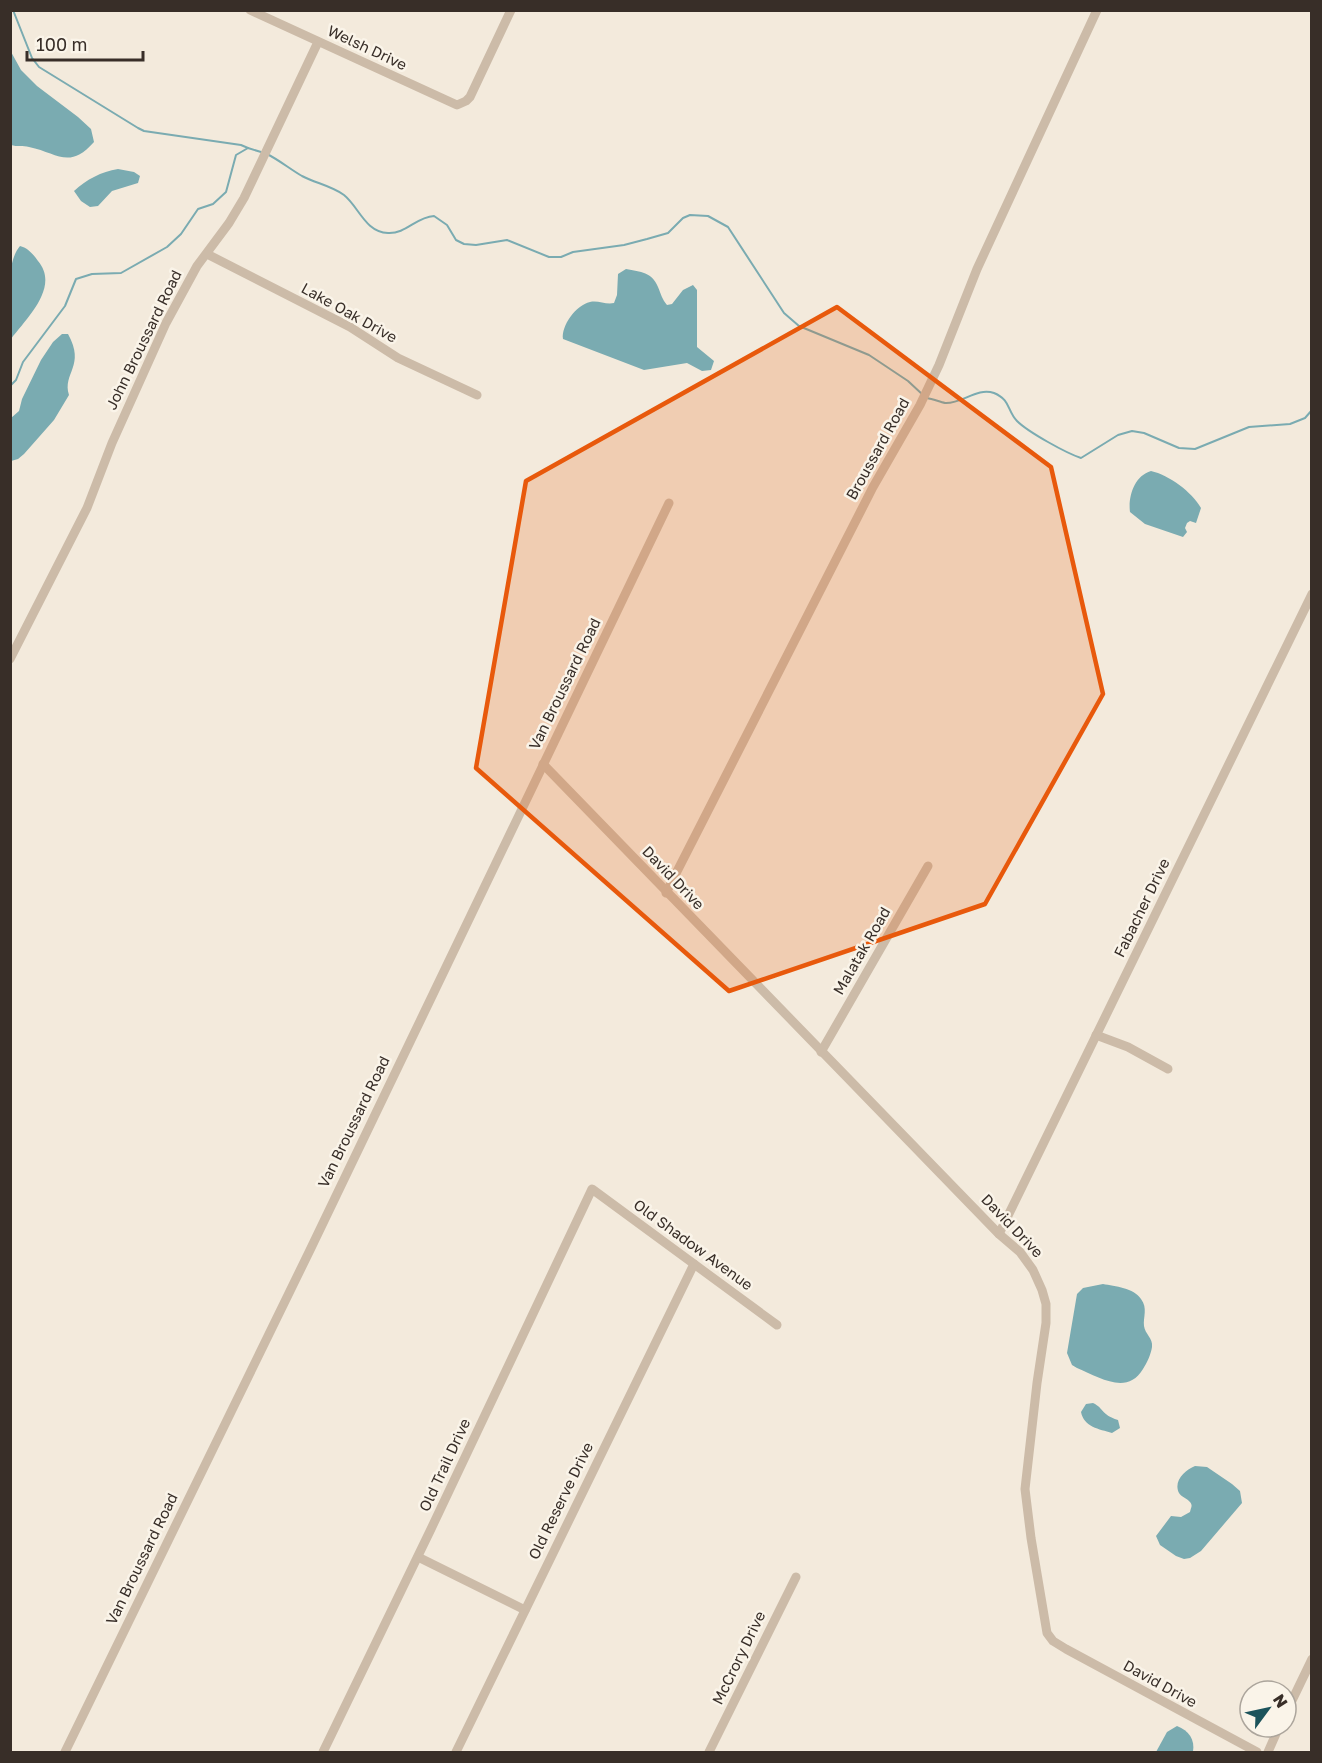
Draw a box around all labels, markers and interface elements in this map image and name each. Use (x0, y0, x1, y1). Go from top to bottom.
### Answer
street label: Welsh Drive (325, 21, 410, 73)
scale bar (27, 24, 142, 62)
text: 100 m (36, 33, 87, 55)
street label: John Broussard Road (101, 267, 185, 412)
street label: Lake Oak Drive (298, 278, 401, 346)
street label: Broussard Road (842, 394, 913, 503)
street label: Van Broussard Road (524, 615, 604, 752)
street label: David Drive (639, 842, 709, 913)
street label: Fabacher Drive (1109, 855, 1173, 960)
street label: Malatak Road (829, 904, 893, 997)
street label: Van Broussard Road (313, 1053, 393, 1190)
street label: David Drive (978, 1190, 1048, 1261)
street label: Old Shadow Avenue (630, 1195, 757, 1294)
street label: Old Trail Drive (415, 1415, 474, 1514)
street label: Old Reserve Drive (524, 1439, 596, 1562)
street label: Van Broussard Road (101, 1490, 181, 1627)
street label: McCrory Drive (708, 1608, 769, 1707)
street label: David Drive (1121, 1656, 1201, 1711)
north arrow (1238, 1679, 1298, 1739)
text: N (1269, 1690, 1292, 1711)

